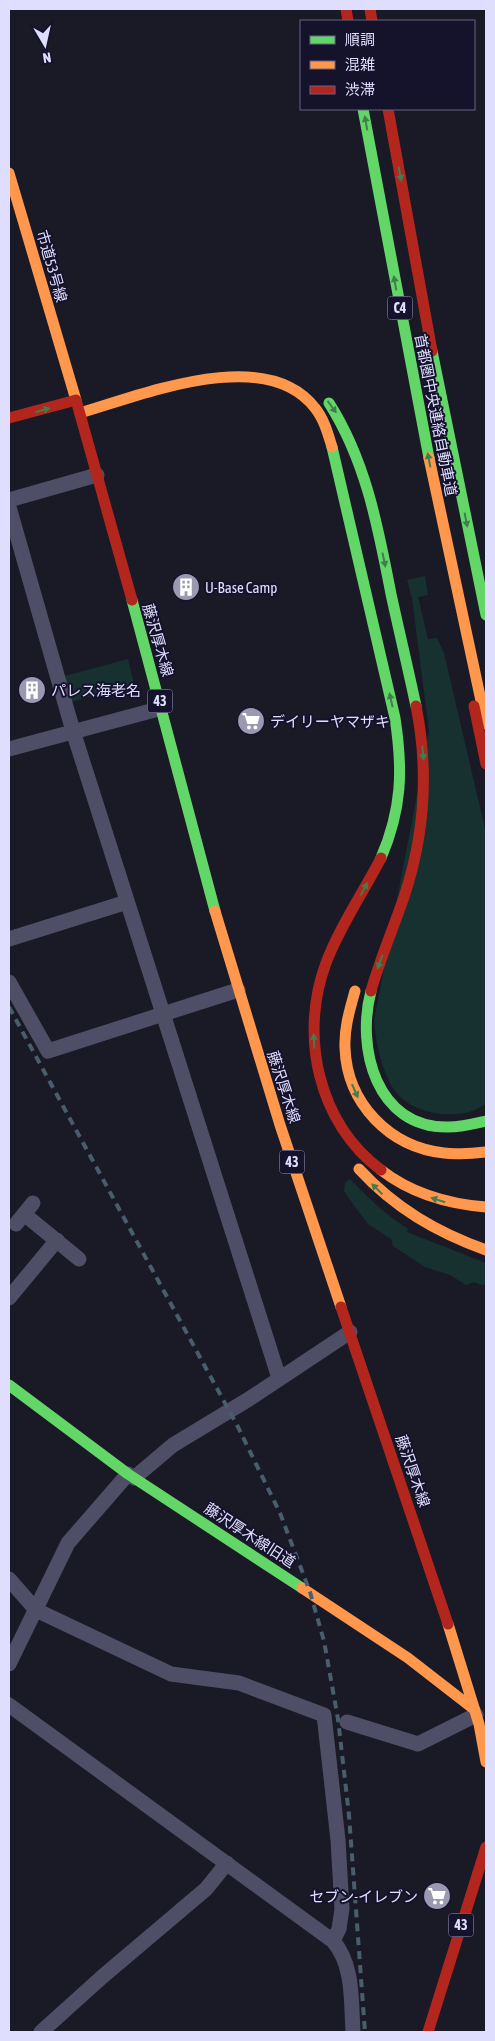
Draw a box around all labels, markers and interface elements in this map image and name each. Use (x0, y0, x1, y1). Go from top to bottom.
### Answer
north arrow (20, 20, 70, 70)
legend (300, 20, 475, 110)
text: 順調 (345, 31, 375, 48)
text: N (42, 49, 52, 66)
text: 混雑 (345, 56, 375, 73)
text: 渋滞 (345, 81, 375, 98)
one-way arrow (361, 114, 369, 130)
one-way arrow (396, 166, 404, 182)
street label: 市道53号線 (34, 228, 70, 304)
one-way arrow (391, 274, 399, 290)
road number: C4 (388, 296, 412, 320)
street label: 首都圏中央連絡自動車道 (412, 332, 460, 498)
one-way arrow (327, 400, 337, 414)
one-way arrow (35, 405, 50, 413)
one-way arrow (424, 451, 432, 467)
one-way arrow (462, 513, 470, 529)
one-way arrow (380, 552, 388, 568)
building icon: U-Base Camp (171, 572, 201, 602)
place label: U-Base Camp (205, 579, 277, 596)
street label: 藤沢厚木線 (139, 602, 177, 678)
building icon: パレス海老名 (17, 675, 47, 705)
place label: パレス海老名 (51, 682, 141, 699)
road number: 43 (148, 689, 172, 712)
one-way arrow (387, 693, 395, 708)
supermarket icon: デイリーヤマザキ (236, 706, 266, 736)
place label: デイリーヤマザキ (270, 713, 390, 730)
one-way arrow (419, 746, 427, 762)
one-way arrow (360, 882, 368, 897)
one-way arrow (376, 954, 383, 969)
one-way arrow (310, 1033, 318, 1049)
street label: 藤沢厚木線 (264, 1049, 304, 1125)
one-way arrow (351, 1084, 359, 1098)
road number: 43 (280, 1150, 304, 1174)
one-way arrow (371, 1183, 383, 1195)
one-way arrow (431, 1195, 446, 1203)
street label: 藤沢厚木線 (393, 1433, 433, 1509)
street label: 藤沢厚木線旧道 (201, 1499, 299, 1571)
supermarket icon: セブン-イレブン (422, 1881, 452, 1911)
place label: セブン-イレブン (309, 1888, 418, 1905)
road number: 43 (448, 1914, 474, 1936)

